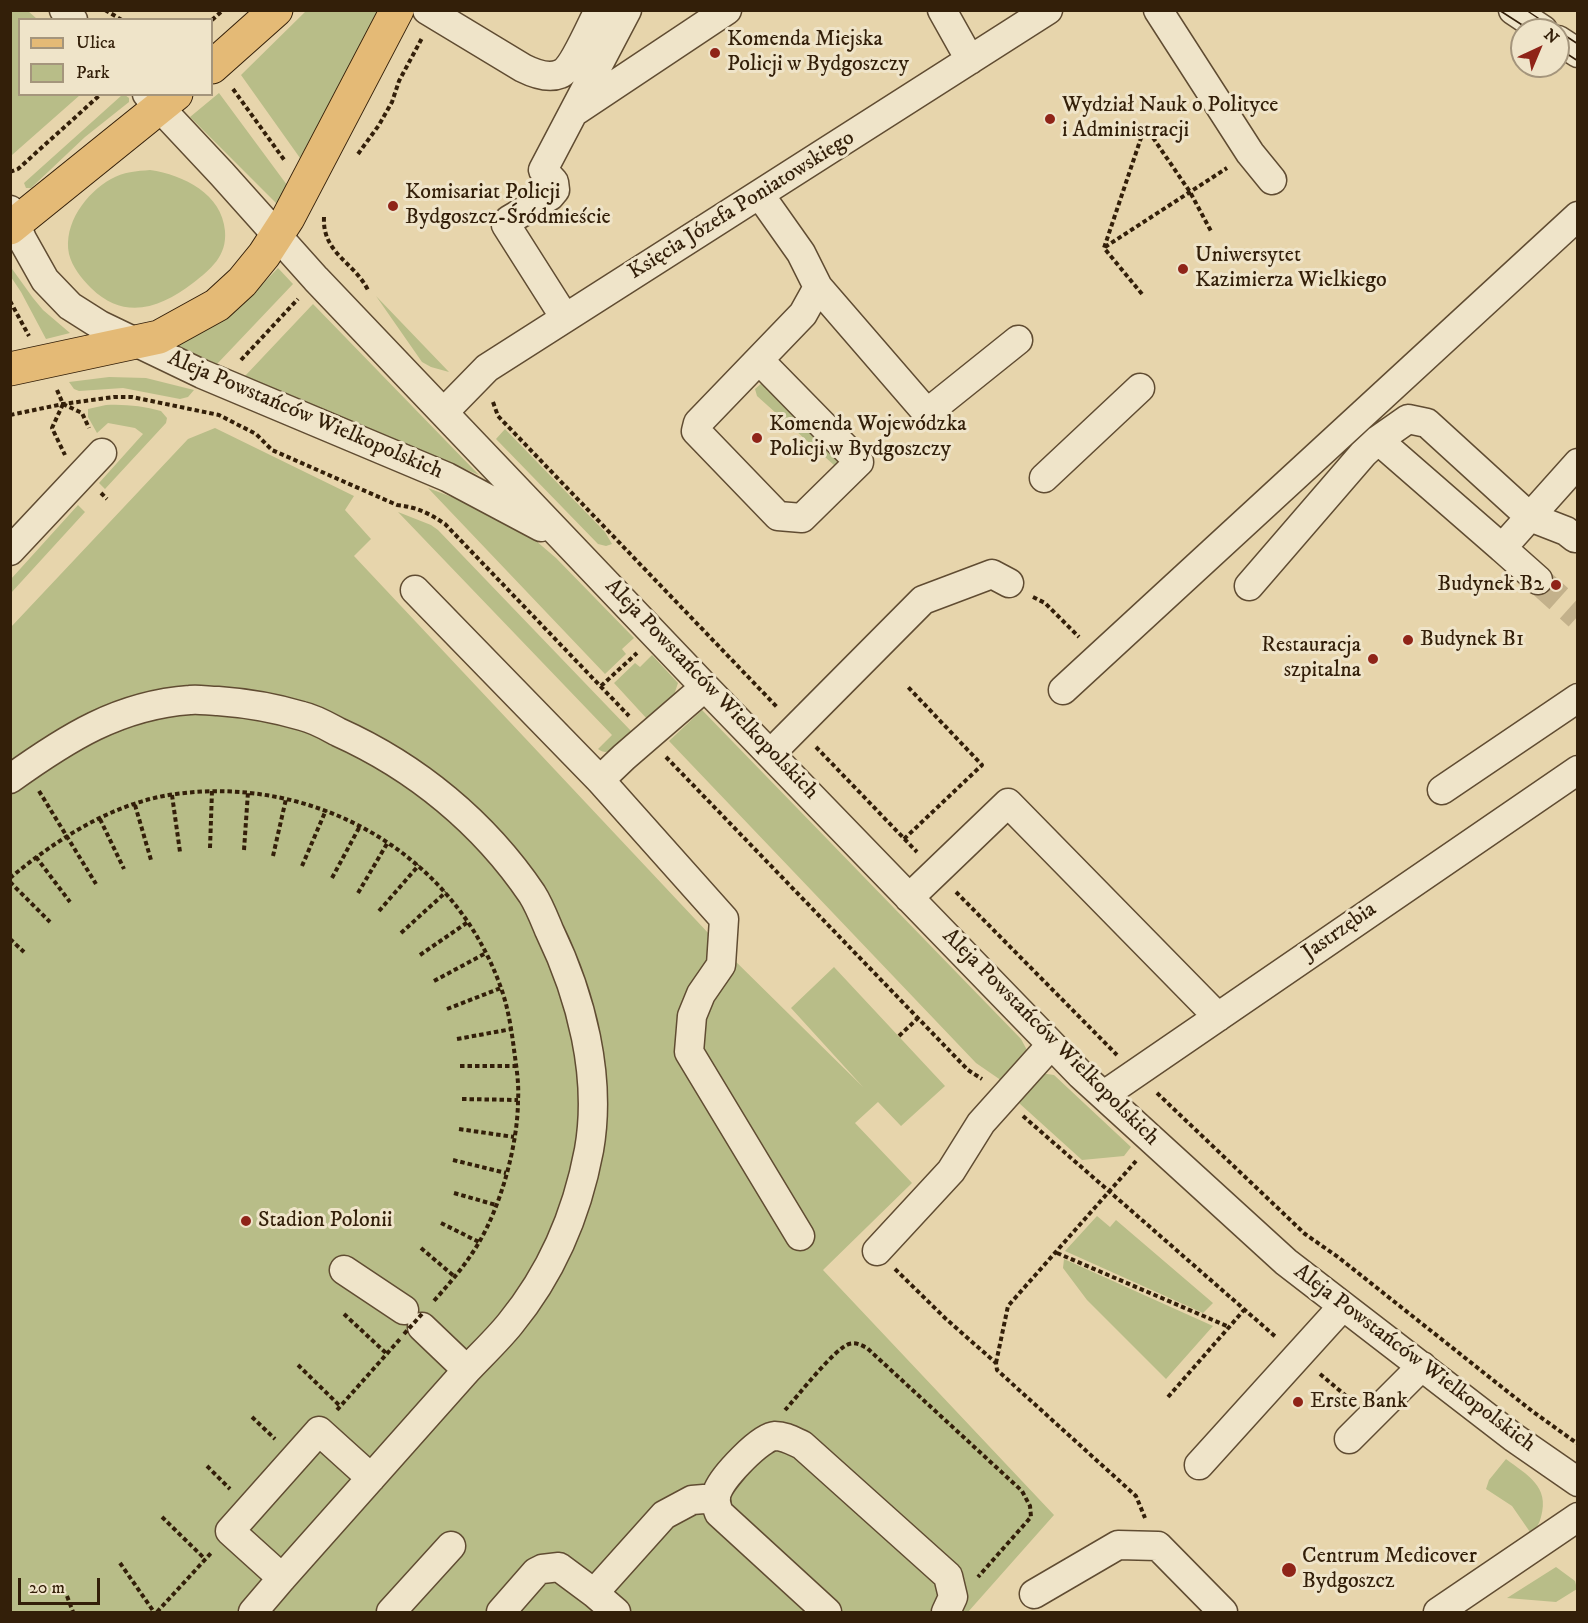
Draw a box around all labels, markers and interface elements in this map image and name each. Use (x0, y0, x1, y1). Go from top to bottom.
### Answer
legend (18, 18, 213, 96)
north arrow (1510, 18, 1570, 78)
text: N (1539, 25, 1563, 48)
place label: Komenda Miejska Policji w Bydgoszczy (727, 27, 909, 78)
text: Ulica (76, 32, 115, 54)
marker: Komenda Miejska Policji w Bydgoszczy (708, 46, 722, 60)
text: Park (76, 62, 110, 84)
place label: Wydział Nauk o Polityce i Administracji (1062, 93, 1278, 144)
marker: Wydział Nauk o Polityce i Administracji (1043, 112, 1057, 126)
street label: Księcia Józefa Poniatowskiego (624, 126, 860, 286)
place label: Komisariat Policji Bydgoszcz-Śródmieście (405, 180, 611, 231)
marker: Komisariat Policji Bydgoszcz-Śródmieście (386, 199, 400, 213)
place label: Uniwersytet Kazimierza Wielkiego (1195, 243, 1387, 294)
marker: Uniwersytet Kazimierza Wielkiego (1176, 262, 1190, 276)
street label: Aleja Powstańców Wielkopolskich (163, 346, 447, 486)
place label: Komenda Wojewódzka Policji w Bydgoszczy (769, 412, 967, 464)
marker: Komenda Wojewódzka Policji w Bydgoszczy (750, 431, 764, 445)
place label: Budynek B2 (1437, 572, 1544, 598)
street label: Aleja Powstańców Wielkopolskich (599, 574, 823, 806)
marker: Budynek B2 (1549, 578, 1563, 592)
place label: Budynek B1 (1420, 627, 1524, 653)
place label: Restauracja szpitalna (1261, 633, 1361, 684)
marker: Budynek B1 (1401, 633, 1415, 647)
marker: Restauracja szpitalna (1366, 652, 1380, 666)
street label: Jastrzębia (1298, 897, 1382, 967)
street label: Aleja Powstańców Wielkopolskich (936, 924, 1164, 1152)
place label: Stadion Polonii (258, 1208, 393, 1234)
marker: Stadion Polonii (239, 1214, 253, 1228)
street label: Aleja Powstańców Wielkopolskich (1288, 1259, 1540, 1459)
place label: Erste Bank (1310, 1389, 1408, 1415)
marker: Erste Bank (1291, 1395, 1305, 1409)
place label: Centrum Medicover Bydgoszcz (1302, 1544, 1477, 1596)
marker: Centrum Medicover Bydgoszcz (1280, 1561, 1298, 1579)
scale bar (21, 1566, 104, 1604)
text: 20 m (29, 1577, 65, 1599)

